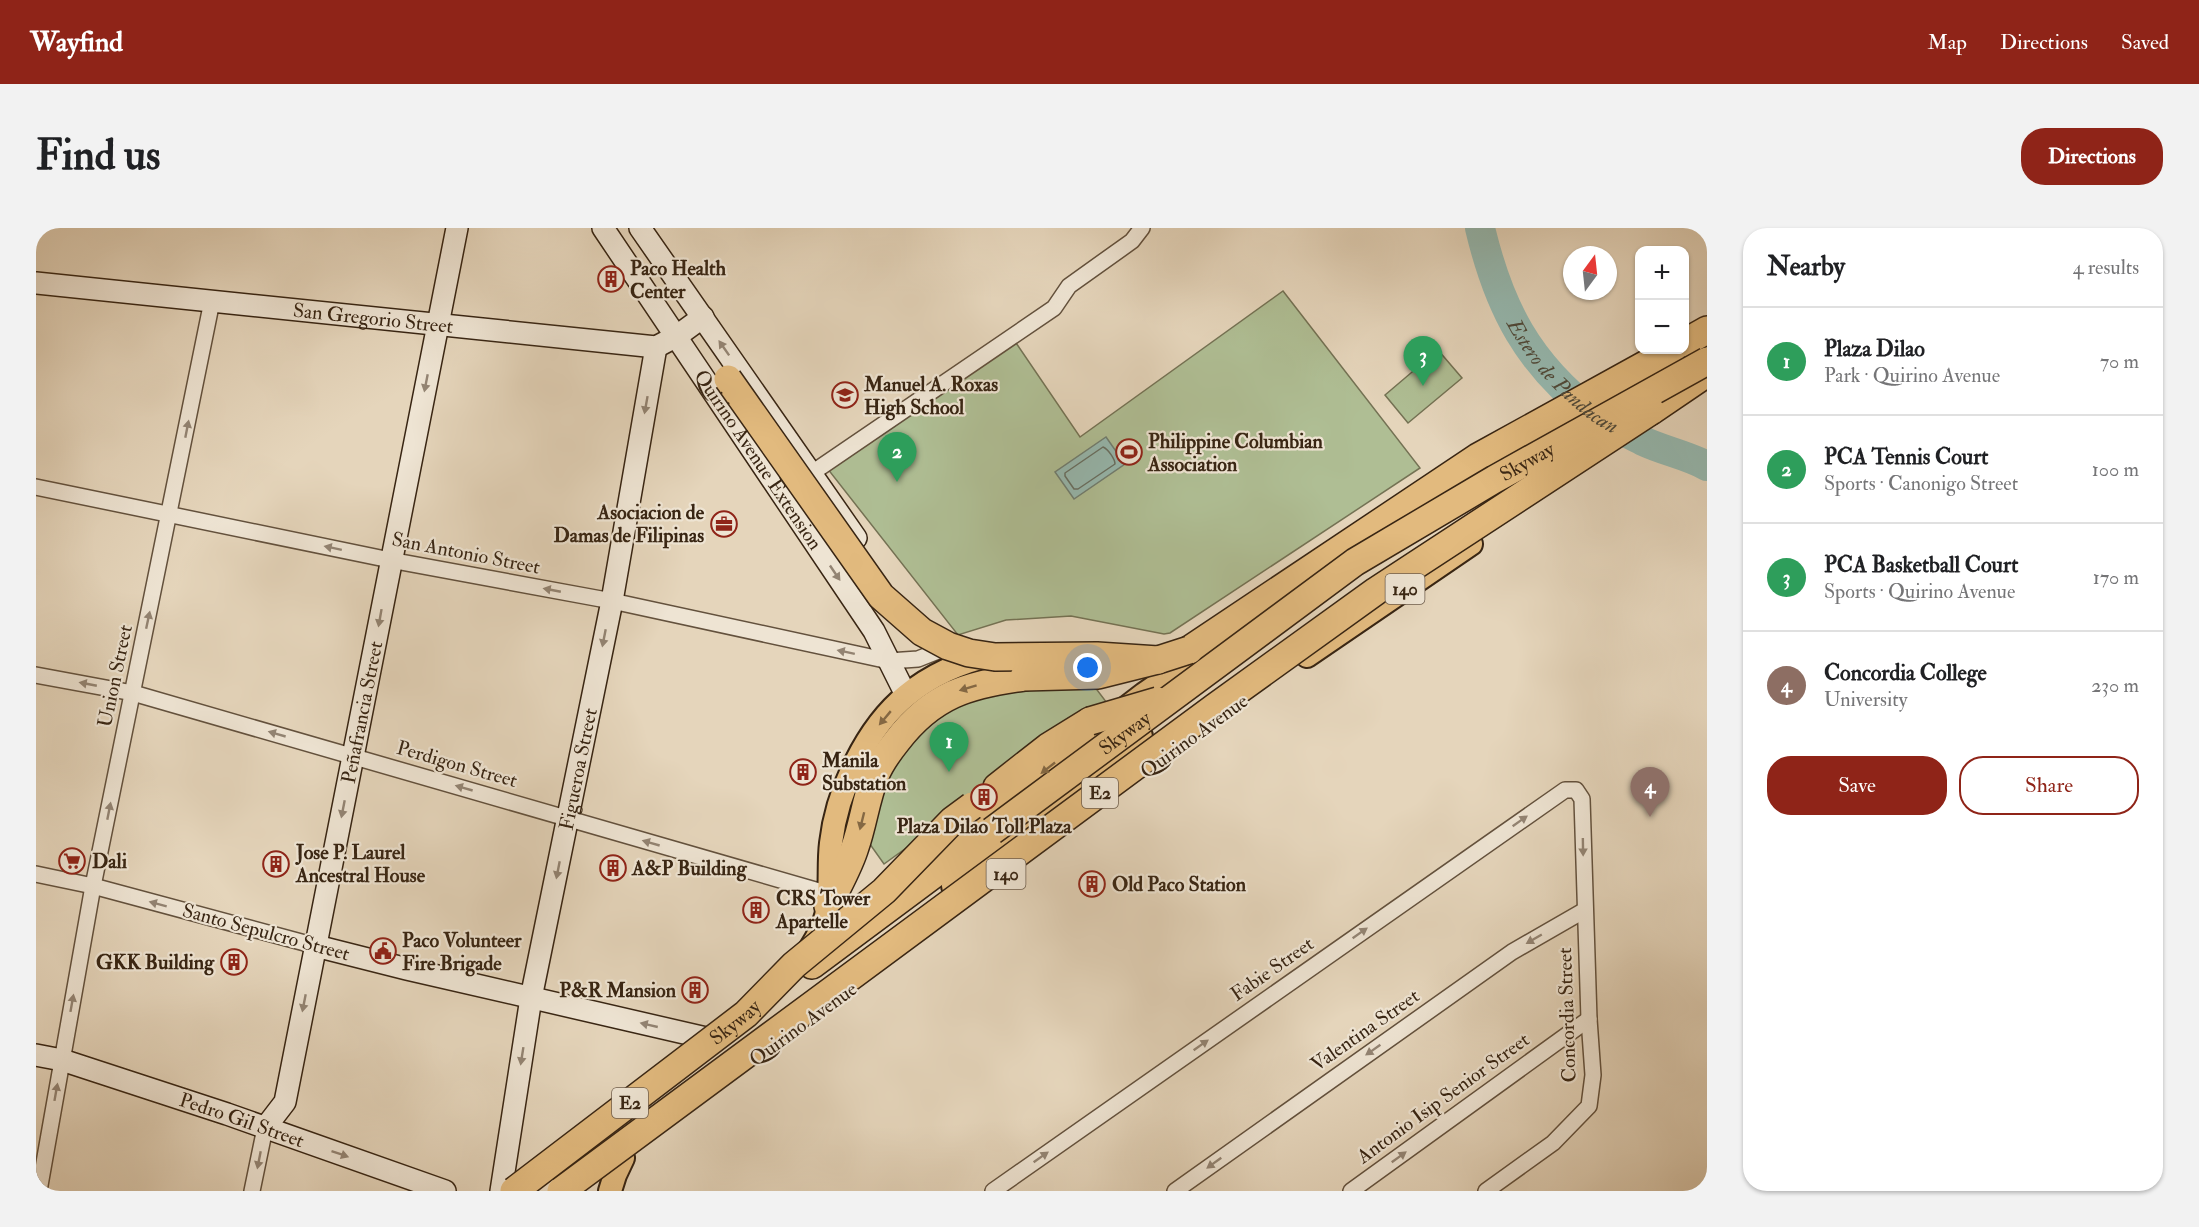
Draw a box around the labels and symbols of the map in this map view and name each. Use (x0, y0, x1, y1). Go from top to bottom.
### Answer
north arrow (1563, 246, 1617, 300)
place label: Paco Health Center (630, 256, 727, 304)
building icon: Paco Health Center (596, 264, 626, 294)
street label: San Gregorio Street (292, 297, 455, 339)
water label: Estero de Pandacan (1500, 312, 1623, 440)
pin: 3 (1404, 336, 1442, 386)
one-way arrow (718, 340, 730, 356)
street label: Quirino Avenue Extension (689, 365, 828, 555)
place label: Manuel A. Roxas High School (863, 372, 998, 421)
one-way arrow (421, 374, 430, 393)
school or university icon: Manuel A. Roxas High School (830, 380, 860, 410)
one-way arrow (641, 395, 650, 414)
one-way arrow (183, 419, 192, 438)
place label: Philippine Columbian Association (1147, 429, 1324, 477)
pin: 2 (878, 432, 916, 482)
street label: Skyway (1495, 436, 1560, 486)
sports icon: Philippine Columbian Association (1114, 437, 1144, 467)
place label: Asociacion de Damas de Filipinas (553, 500, 705, 549)
office icon: Asociacion de Damas de Filipinas (709, 509, 739, 539)
street label: San Antonio Street (390, 526, 543, 580)
one-way arrow (323, 543, 342, 552)
one-way arrow (829, 565, 840, 581)
road number: 140 (1386, 574, 1424, 604)
one-way arrow (543, 585, 562, 594)
one-way arrow (375, 608, 384, 627)
one-way arrow (144, 610, 153, 629)
street label: Union Street (92, 622, 138, 730)
one-way arrow (599, 629, 608, 648)
street label: Peñafrancia Street (335, 638, 388, 786)
one-way arrow (836, 647, 855, 656)
your location (1073, 653, 1102, 682)
one-way arrow (79, 680, 98, 689)
one-way arrow (959, 684, 977, 693)
street label: Quirino Avenue (1135, 688, 1253, 784)
street label: Figueroa Street (553, 705, 602, 832)
street label: Skyway (1094, 705, 1157, 760)
one-way arrow (879, 710, 892, 725)
pin: 1 (930, 722, 968, 772)
one-way arrow (268, 729, 286, 738)
street label: Perdigon Street (394, 735, 521, 793)
place label: Manila Substation (821, 748, 907, 796)
building icon: Manila Substation (788, 757, 818, 787)
one-way arrow (1040, 762, 1056, 774)
pin: 4 (1630, 768, 1670, 817)
road number: E2 (1082, 778, 1118, 808)
building icon: Plaza Dilao Toll Plaza (969, 782, 999, 812)
one-way arrow (455, 783, 473, 792)
one-way arrow (338, 800, 347, 819)
one-way arrow (105, 801, 114, 820)
one-way arrow (856, 811, 866, 830)
place label: Plaza Dilao Toll Plaza (896, 814, 1072, 839)
one-way arrow (1511, 815, 1527, 827)
one-way arrow (1579, 837, 1588, 856)
one-way arrow (642, 838, 660, 847)
place label: Jose P. Laurel Ancestral House (295, 840, 426, 888)
supermarket icon: Dali (57, 846, 87, 876)
place label: Dali (92, 849, 128, 874)
building icon: Jose P. Laurel Ancestral House (261, 849, 291, 879)
building icon: A&P Building (598, 853, 628, 883)
place label: A&P Building (631, 856, 748, 882)
road number: 140 (986, 859, 1026, 889)
one-way arrow (553, 861, 562, 880)
building icon: Old Paco Station (1077, 869, 1107, 899)
place label: Old Paco Station (1112, 872, 1247, 897)
place label: CRS Tower Apartelle (775, 886, 871, 935)
building icon: CRS Tower Apartelle (741, 895, 771, 925)
one-way arrow (149, 898, 167, 908)
street label: Santo Sepulcro Street (179, 898, 353, 967)
one-way arrow (1352, 927, 1368, 939)
place label: Paco Volunteer Fire Brigade (402, 928, 522, 977)
street label: Fabie Street (1226, 931, 1319, 1007)
one-way arrow (1525, 934, 1542, 944)
public building icon: Paco Volunteer Fire Brigade (368, 936, 398, 966)
street label: Concordia Street (1552, 946, 1582, 1083)
building icon: GKK Building (219, 947, 249, 977)
place label: GKK Building (96, 950, 215, 976)
building icon: P&R Mansion (680, 975, 710, 1005)
street label: Quirino Avenue (744, 976, 862, 1072)
place label: P&R Mansion (559, 978, 677, 1003)
street label: Valentina Street (1306, 983, 1425, 1077)
one-way arrow (68, 993, 77, 1012)
street label: Skyway (704, 993, 767, 1050)
one-way arrow (299, 994, 308, 1013)
one-way arrow (640, 1019, 658, 1029)
street label: Antonio Isip Senior Street (1351, 1027, 1535, 1170)
one-way arrow (1192, 1039, 1208, 1051)
one-way arrow (1366, 1044, 1382, 1056)
one-way arrow (518, 1047, 527, 1066)
one-way arrow (52, 1082, 61, 1101)
street label: Pedro Gil Street (176, 1087, 308, 1153)
road number: E2 (612, 1088, 648, 1118)
one-way arrow (254, 1150, 263, 1169)
one-way arrow (332, 1150, 350, 1160)
one-way arrow (1033, 1151, 1049, 1163)
one-way arrow (1390, 1151, 1406, 1163)
one-way arrow (1207, 1157, 1223, 1169)

